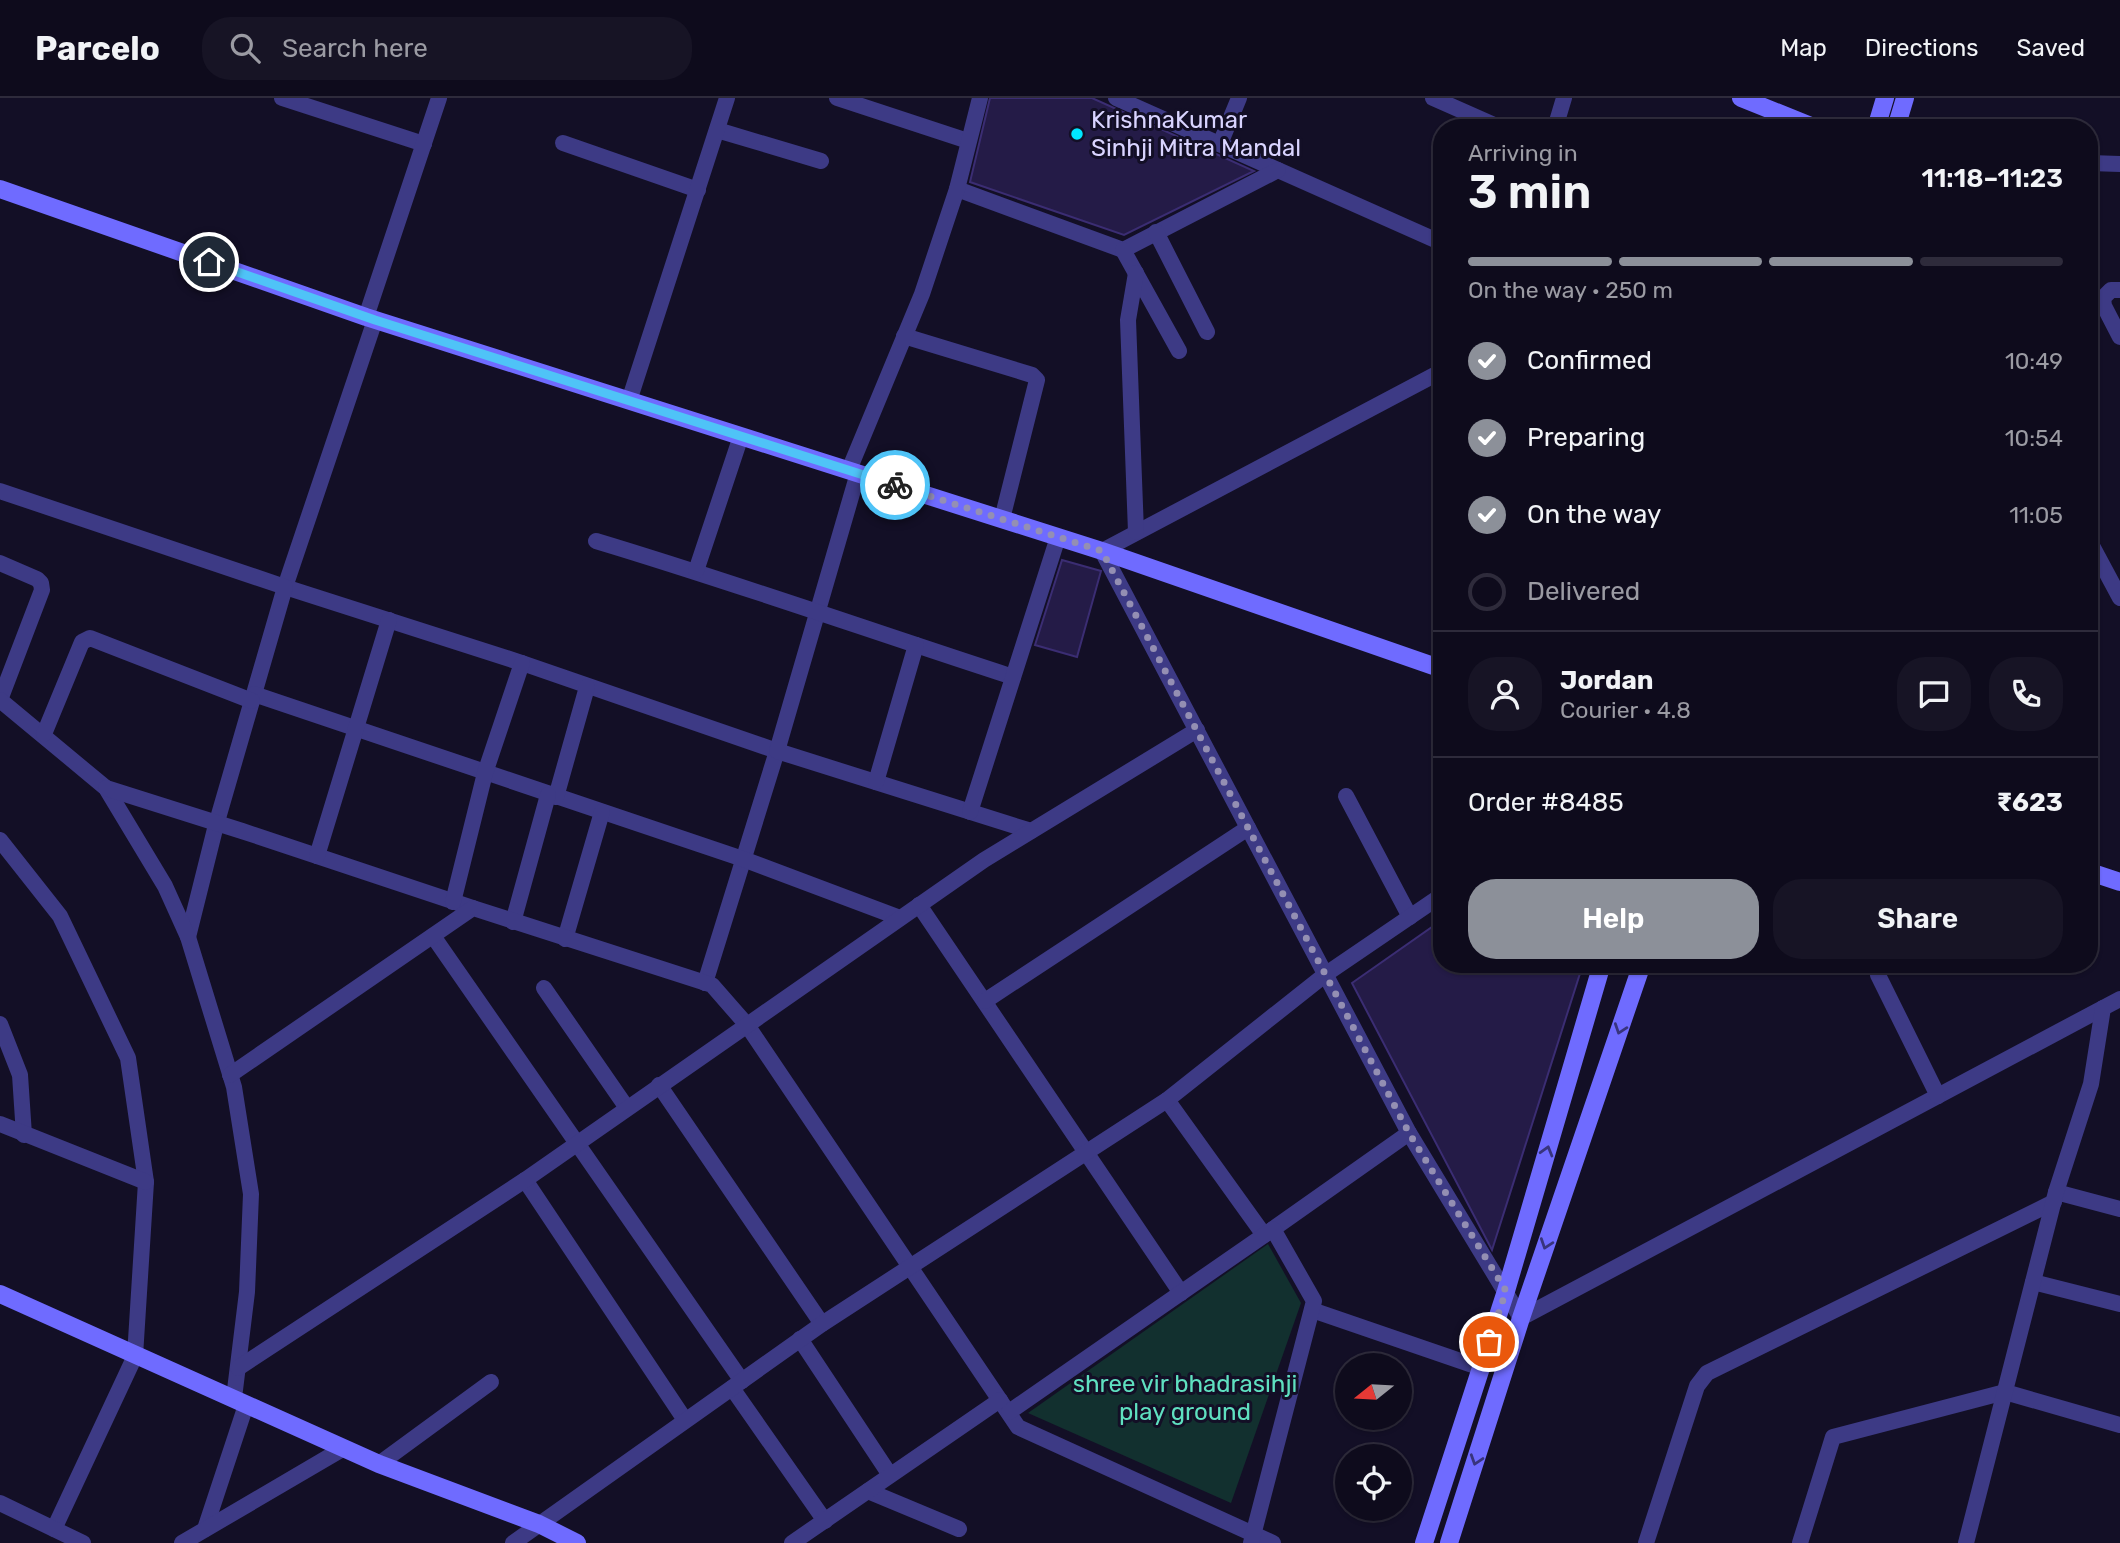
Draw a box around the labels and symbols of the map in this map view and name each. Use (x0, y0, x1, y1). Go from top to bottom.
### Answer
place label: KrishnaKumar Sinhji Mitra Mandal (1091, 106, 1301, 162)
marker: KrishnaKumar Sinhji Mitra Mandal (1069, 126, 1085, 142)
pin (179, 232, 239, 292)
courier (860, 450, 930, 520)
one-way arrow (1614, 1022, 1628, 1034)
one-way arrow (1539, 1145, 1554, 1157)
one-way arrow (1540, 1238, 1554, 1250)
pin (1459, 1312, 1519, 1372)
north arrow (1335, 1353, 1412, 1430)
park label: shree vir bhadrasihji play ground (1073, 1370, 1297, 1426)
one-way arrow (1469, 1454, 1484, 1466)

